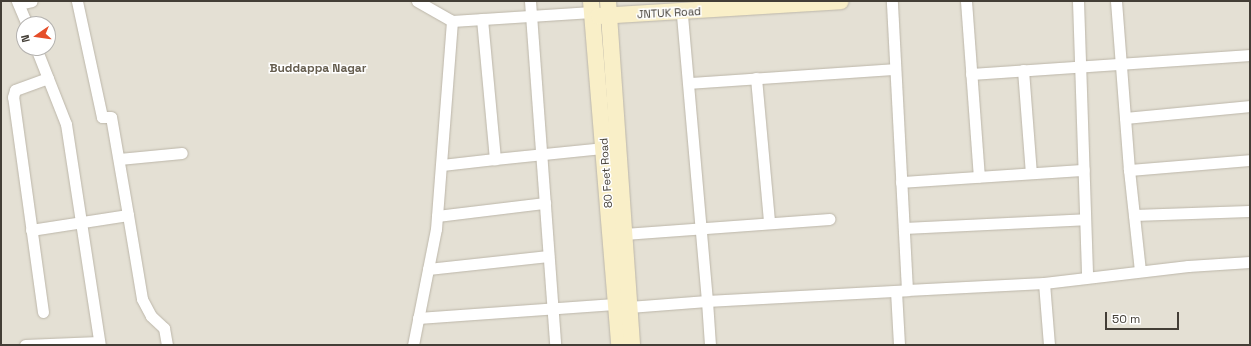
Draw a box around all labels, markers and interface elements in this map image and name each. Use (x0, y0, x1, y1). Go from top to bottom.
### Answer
street label: JNTUK Road (637, 5, 701, 21)
north arrow (16, 16, 56, 56)
text: N (18, 33, 33, 44)
district label: Buddappa Nagar (269, 62, 367, 76)
street label: 80 Feet Road (597, 137, 615, 209)
scale bar (1107, 304, 1181, 330)
text: 50 m (1112, 311, 1140, 327)

